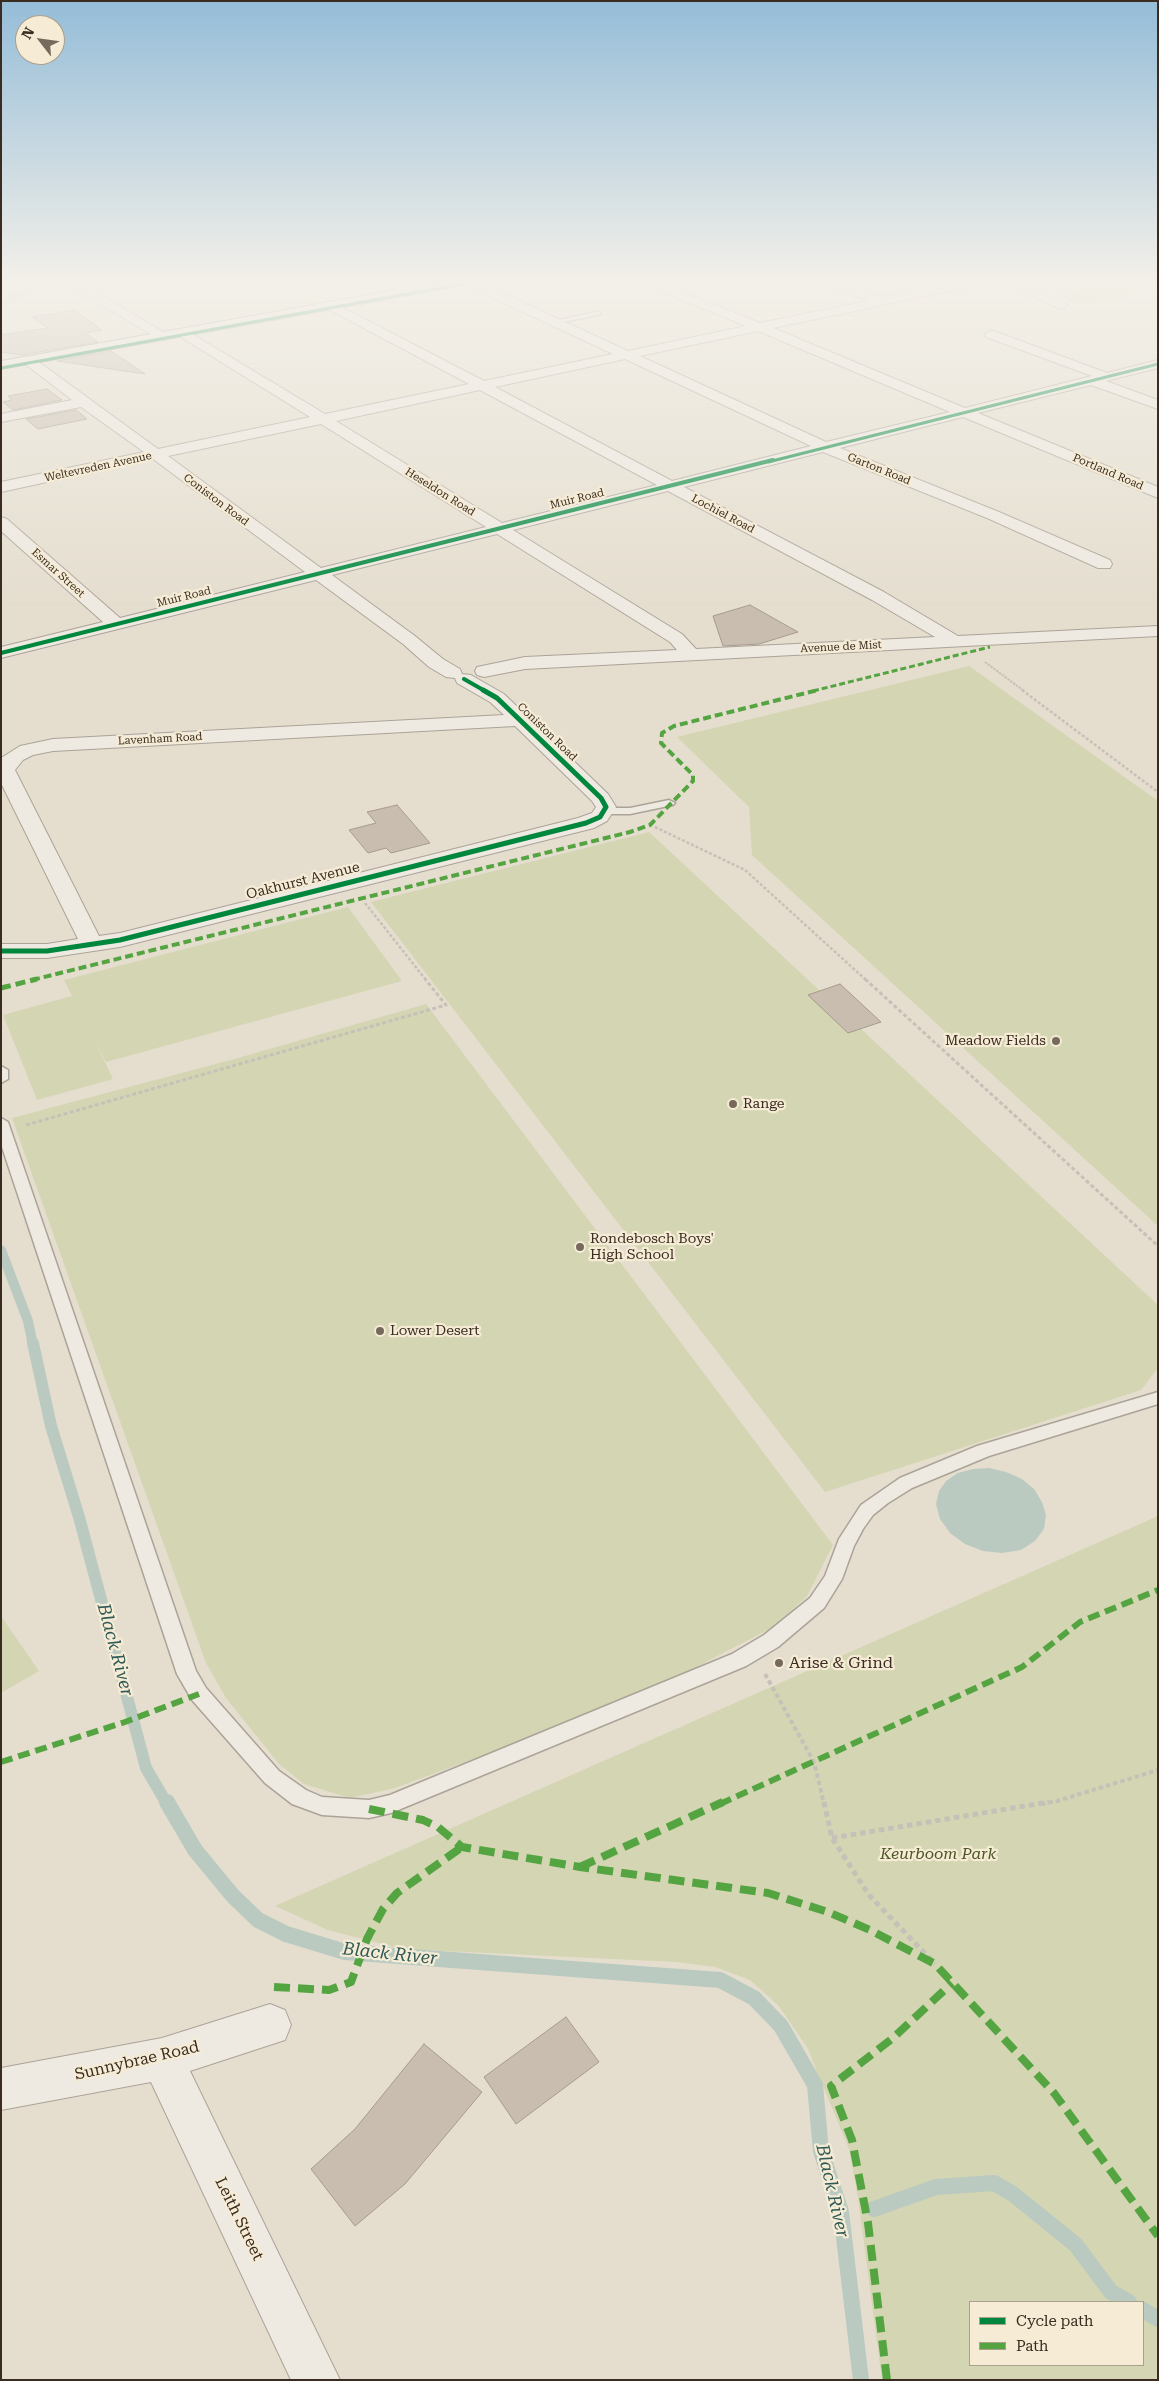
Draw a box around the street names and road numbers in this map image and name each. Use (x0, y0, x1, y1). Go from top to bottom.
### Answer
street label: Weltevreden Avenue (43, 449, 153, 485)
street label: Garton Road (845, 450, 913, 488)
street label: Portland Road (1071, 451, 1145, 493)
street label: Heseldon Road (402, 465, 478, 519)
street label: Coniston Road (181, 471, 251, 529)
street label: Muir Road (549, 486, 605, 512)
street label: Lochiel Road (689, 492, 757, 536)
street label: Esmar Street (29, 546, 87, 600)
street label: Muir Road (156, 584, 212, 610)
street label: Avenue de Mist (800, 638, 882, 656)
street label: Coniston Road (514, 700, 580, 764)
street label: Lavenham Road (117, 730, 203, 748)
street label: Oakhurst Avenue (245, 859, 361, 903)
street label: Sunnybrae Road (73, 2037, 201, 2085)
street label: Leith Street (211, 2174, 267, 2264)

